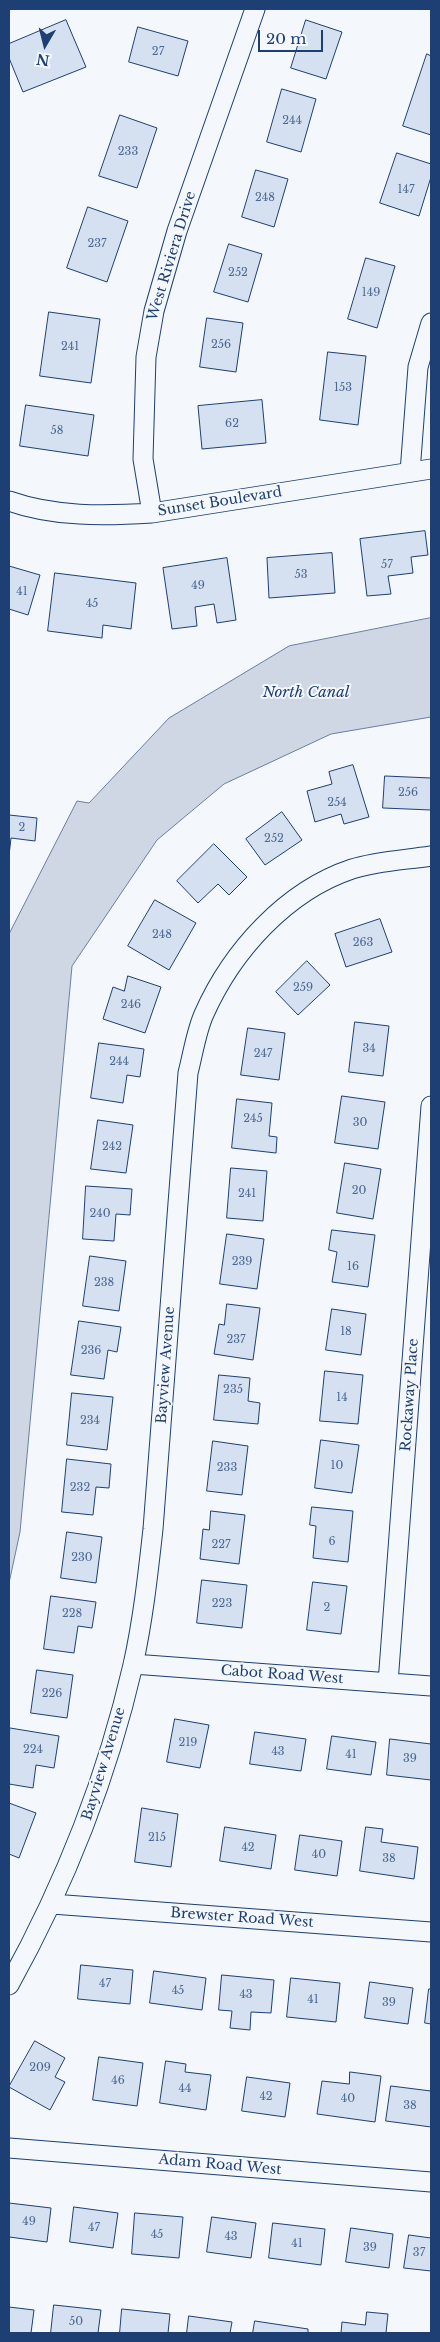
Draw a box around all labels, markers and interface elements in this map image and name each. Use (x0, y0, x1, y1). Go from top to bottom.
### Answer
north arrow (20, 20, 70, 70)
scale bar (260, 20, 325, 52)
text: 20 m (266, 29, 306, 48)
house number: 27 (152, 45, 164, 59)
text: N (35, 50, 51, 70)
house number: 244 (282, 114, 302, 128)
house number: 233 (118, 145, 138, 159)
house number: 147 (398, 183, 414, 197)
street label: West Riviera Drive (144, 189, 200, 323)
house number: 248 (255, 191, 275, 205)
house number: 237 (87, 237, 107, 251)
house number: 252 (228, 266, 248, 280)
house number: 149 (362, 286, 380, 300)
house number: 256 (211, 338, 231, 352)
house number: 241 (61, 340, 79, 354)
house number: 153 (334, 381, 352, 395)
house number: 62 (225, 417, 239, 431)
house number: 58 (51, 424, 63, 438)
street label: Sunset Boulevard (157, 484, 283, 520)
house number: 57 (381, 558, 393, 572)
house number: 53 (294, 568, 308, 582)
house number: 49 (191, 579, 205, 593)
house number: 41 (16, 585, 28, 599)
house number: 45 (86, 597, 98, 611)
water label: North Canal (262, 684, 350, 702)
house number: 256 (398, 786, 418, 800)
house number: 254 (327, 796, 347, 810)
house number: 2 (19, 821, 25, 835)
house number: 252 (264, 832, 284, 846)
house number: 248 (152, 928, 172, 942)
house number: 263 (353, 936, 373, 950)
house number: 259 (293, 981, 313, 995)
house number: 246 (121, 998, 141, 1012)
house number: 34 (362, 1042, 376, 1056)
house number: 247 (254, 1047, 272, 1061)
house number: 244 (109, 1055, 129, 1069)
house number: 245 (243, 1112, 263, 1126)
house number: 30 (353, 1116, 367, 1130)
house number: 242 (102, 1140, 122, 1154)
house number: 20 (352, 1184, 366, 1198)
house number: 241 (238, 1187, 256, 1201)
house number: 240 (89, 1207, 111, 1221)
house number: 239 (232, 1255, 252, 1269)
house number: 16 (347, 1260, 359, 1274)
house number: 238 (94, 1276, 114, 1290)
street label: Bayview Avenue (154, 1306, 178, 1424)
house number: 18 (340, 1325, 352, 1339)
house number: 237 (226, 1333, 246, 1347)
street label: Rockaway Place (398, 1338, 422, 1452)
house number: 236 (81, 1344, 101, 1358)
house number: 235 (223, 1383, 243, 1397)
house number: 14 (336, 1391, 348, 1405)
house number: 234 (80, 1414, 100, 1428)
house number: 10 (331, 1459, 343, 1473)
house number: 233 (217, 1461, 237, 1475)
house number: 232 (70, 1481, 90, 1495)
house number: 6 (328, 1535, 336, 1549)
house number: 227 (211, 1538, 231, 1552)
house number: 230 (71, 1551, 93, 1565)
house number: 223 (212, 1597, 232, 1611)
house number: 2 (324, 1601, 330, 1615)
house number: 228 (62, 1607, 82, 1621)
street label: Cabot Road West (220, 1662, 344, 1688)
house number: 226 (42, 1687, 62, 1701)
street label: Bayview Avenue (79, 1705, 129, 1823)
house number: 219 (179, 1736, 197, 1750)
house number: 224 (23, 1743, 43, 1757)
house number: 43 (271, 1745, 285, 1759)
house number: 41 (345, 1748, 357, 1762)
house number: 39 (403, 1752, 417, 1766)
house number: 215 (148, 1831, 166, 1845)
house number: 42 (241, 1841, 255, 1855)
house number: 40 (312, 1848, 326, 1862)
house number: 38 (382, 1852, 396, 1866)
street label: Brewster Road West (170, 1905, 314, 1931)
house number: 47 (99, 1977, 111, 1991)
house number: 45 (172, 1984, 184, 1998)
house number: 43 (239, 1988, 253, 2002)
house number: 41 (307, 1993, 319, 2007)
house number: 39 (382, 1996, 396, 2010)
house number: 209 (29, 2061, 51, 2075)
house number: 46 (111, 2074, 125, 2088)
house number: 44 (179, 2082, 191, 2096)
house number: 42 (259, 2090, 273, 2104)
house number: 40 (341, 2092, 355, 2106)
house number: 38 (403, 2099, 417, 2113)
street label: Adam Road West (158, 2151, 282, 2179)
house number: 49 (22, 2215, 36, 2229)
house number: 47 (88, 2221, 100, 2235)
house number: 45 (151, 2228, 163, 2242)
house number: 43 (224, 2230, 238, 2244)
house number: 41 (291, 2237, 303, 2251)
house number: 39 (363, 2241, 377, 2255)
house number: 37 (413, 2246, 425, 2260)
house number: 50 (69, 2315, 83, 2329)

